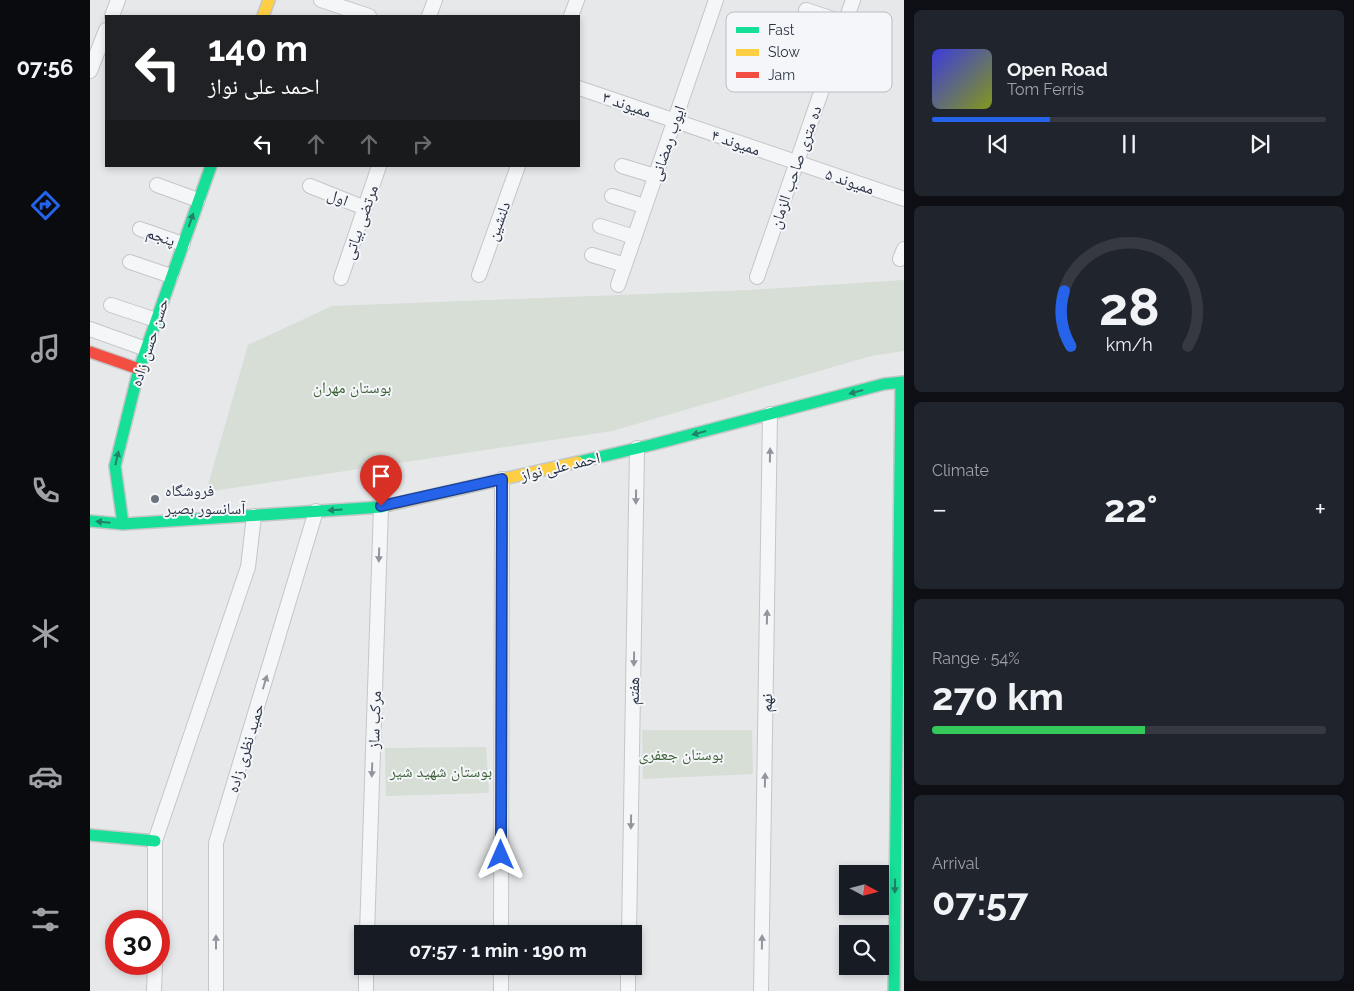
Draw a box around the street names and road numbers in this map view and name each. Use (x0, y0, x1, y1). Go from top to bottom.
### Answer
street label: ممیوند ۳ (600, 87, 654, 122)
street label: ایوب رمضانی (646, 103, 690, 184)
street label: ده متری صاحب الزمان (765, 103, 826, 232)
street label: ممیوند ۴ (709, 125, 763, 160)
street label: ممیوند ۵ (823, 164, 877, 199)
street label: مرتضی بیاتی (339, 182, 383, 262)
street label: اول (324, 185, 351, 211)
street label: دلنشین (483, 199, 515, 244)
street label: پنجم (144, 223, 178, 251)
street label: حسن حسن زاده (126, 296, 174, 389)
street label: احمد علی نواز (517, 448, 602, 486)
street label: هفتم (624, 677, 644, 705)
street label: مرکب ساز (364, 691, 385, 750)
street label: نهم (757, 693, 777, 713)
street label: حمید نظری زاده (223, 701, 269, 795)

